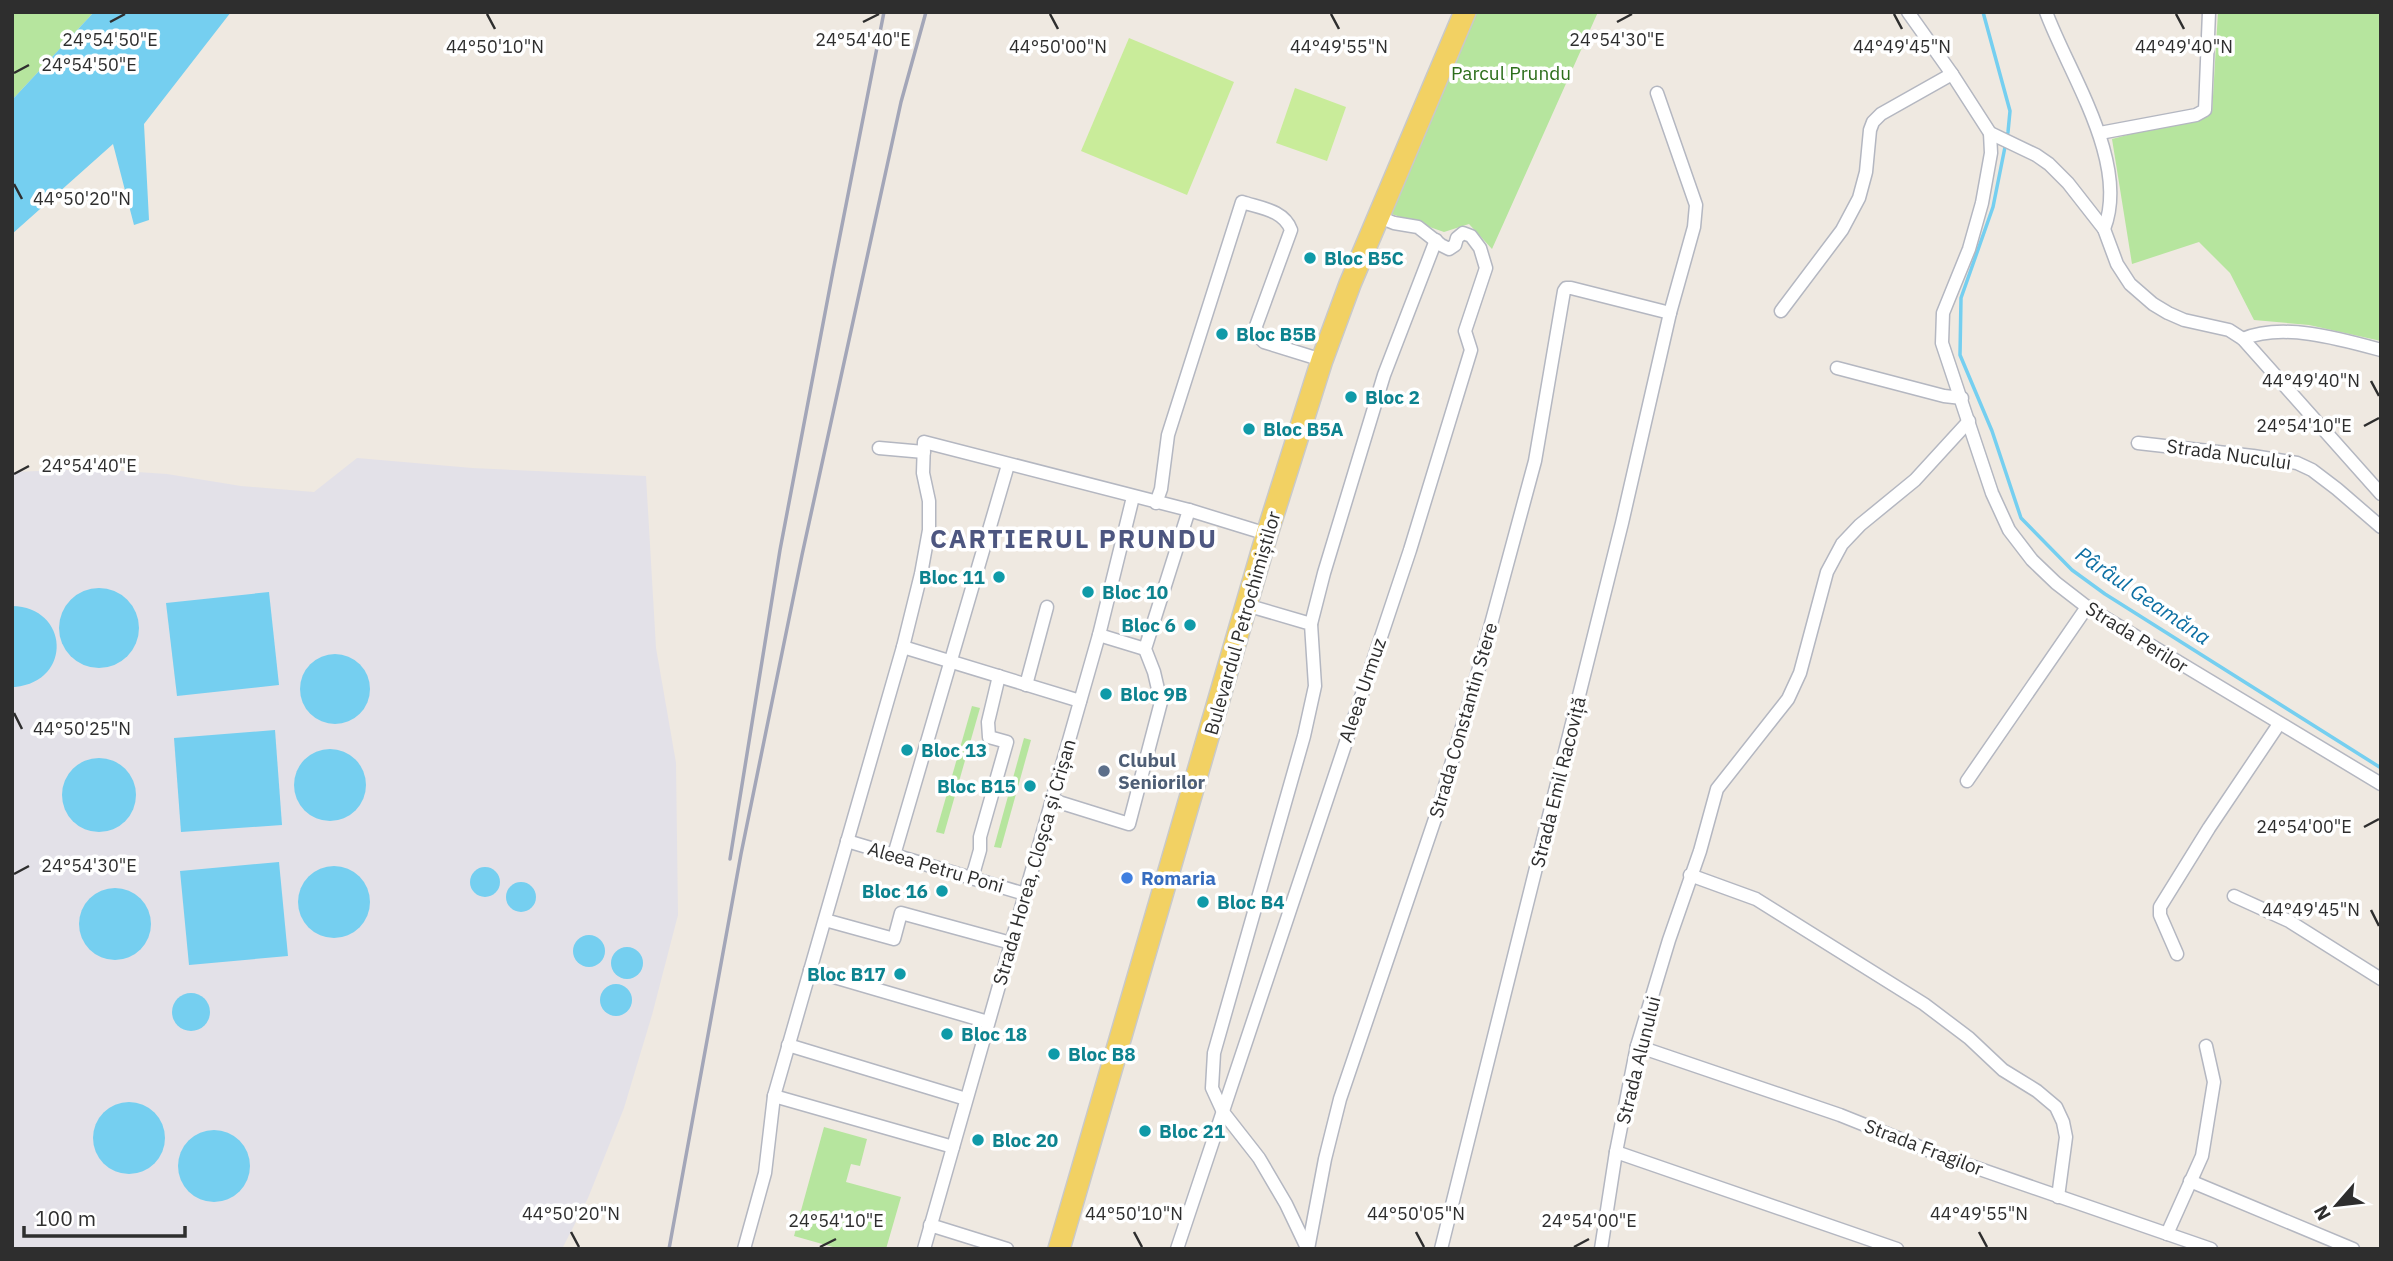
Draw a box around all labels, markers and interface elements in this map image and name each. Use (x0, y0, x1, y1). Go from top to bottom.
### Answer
text: 24°54'50"E (62, 28, 158, 51)
text: 24°54'40"E (815, 28, 911, 51)
text: 24°54'30"E (1569, 28, 1665, 51)
text: 44°50'10"N (446, 35, 544, 58)
text: 44°50'00"N (1009, 35, 1107, 58)
text: 44°49'55"N (1290, 35, 1388, 58)
text: 44°49'45"N (1853, 35, 1951, 58)
text: 44°49'40"N (2135, 35, 2233, 58)
text: 24°54'50"E (41, 53, 137, 76)
park label: Parcul Prundu (1451, 61, 1571, 85)
text: 44°50'20"N (33, 187, 131, 210)
place label: Bloc B5C (1324, 246, 1404, 270)
marker: Bloc B5C (1302, 250, 1318, 266)
place label: Bloc B5B (1236, 322, 1316, 346)
marker: Bloc B5B (1214, 326, 1230, 342)
text: 44°49'40"N (2262, 369, 2360, 392)
place label: Bloc 2 (1365, 385, 1420, 409)
marker: Bloc 2 (1343, 389, 1359, 405)
text: 24°54'10"E (2256, 414, 2352, 437)
place label: Bloc B5A (1263, 417, 1344, 441)
marker: Bloc B5A (1241, 421, 1257, 437)
street label: Strada Nucului (2165, 433, 2293, 475)
text: 24°54'40"E (41, 454, 137, 477)
street label: Bulevardul Petrochimiștilor (1199, 508, 1285, 738)
district label: CARTIERUL PRUNDU (930, 521, 1218, 555)
water label: Pârâul Geamăna (2071, 540, 2217, 651)
place label: Bloc 11 (919, 565, 986, 589)
marker: Bloc 11 (991, 569, 1007, 585)
place label: Bloc 10 (1102, 580, 1168, 604)
marker: Bloc 10 (1080, 584, 1096, 600)
street label: Strada Perilor (2081, 596, 2193, 678)
place label: Bloc 6 (1121, 613, 1176, 637)
marker: Bloc 6 (1182, 617, 1198, 633)
street label: Strada Constantin Stere (1424, 619, 1502, 821)
street label: Aleea Urmuz (1333, 634, 1391, 745)
place label: Bloc 9B (1120, 682, 1188, 706)
marker: Bloc 9B (1098, 686, 1114, 702)
street label: Strada Emil Racoviță (1525, 694, 1591, 870)
text: 44°50'25"N (33, 717, 131, 740)
street label: Strada Horea, Cloșca și Crișan (987, 736, 1081, 988)
place label: Bloc 13 (921, 738, 987, 762)
marker: Bloc 13 (899, 742, 915, 758)
place label: Clubul Seniorilor (1118, 748, 1206, 794)
marker: Clubul Seniorilor (1096, 763, 1112, 779)
place label: Bloc B15 (937, 774, 1016, 798)
marker: Bloc B15 (1022, 778, 1038, 794)
text: 24°54'00"E (2256, 815, 2352, 838)
street label: Aleea Petru Poni (865, 836, 1007, 898)
text: 24°54'30"E (41, 854, 137, 877)
place label: Romaria (1141, 866, 1216, 890)
marker: Romaria (1119, 870, 1135, 886)
place label: Bloc 16 (862, 879, 928, 903)
marker: Bloc 16 (934, 883, 950, 899)
place label: Bloc B4 (1217, 890, 1285, 914)
marker: Bloc B4 (1195, 894, 1211, 910)
text: 44°49'45"N (2262, 898, 2360, 921)
place label: Bloc B17 (807, 962, 886, 986)
marker: Bloc B17 (892, 966, 908, 982)
street label: Strada Alunului (1611, 994, 1665, 1126)
place label: Bloc 18 (961, 1022, 1027, 1046)
marker: Bloc 18 (939, 1026, 955, 1042)
place label: Bloc B8 (1068, 1042, 1136, 1066)
marker: Bloc B8 (1046, 1046, 1062, 1062)
street label: Strada Fragilor (1861, 1113, 1987, 1181)
place label: Bloc 21 (1159, 1119, 1226, 1143)
marker: Bloc 21 (1137, 1123, 1153, 1139)
place label: Bloc 20 (992, 1128, 1058, 1152)
marker: Bloc 20 (970, 1132, 986, 1148)
north arrow (2302, 1170, 2372, 1240)
scale bar (24, 1194, 186, 1238)
text: N (2308, 1201, 2336, 1225)
text: 44°50'20"N (522, 1202, 620, 1225)
text: 44°50'10"N (1085, 1202, 1183, 1225)
text: 44°50'05"N (1367, 1202, 1465, 1225)
text: 44°49'55"N (1930, 1202, 2028, 1225)
text: 100 m (35, 1204, 96, 1232)
text: 24°54'10"E (788, 1209, 884, 1232)
text: 24°54'00"E (1541, 1209, 1637, 1232)

